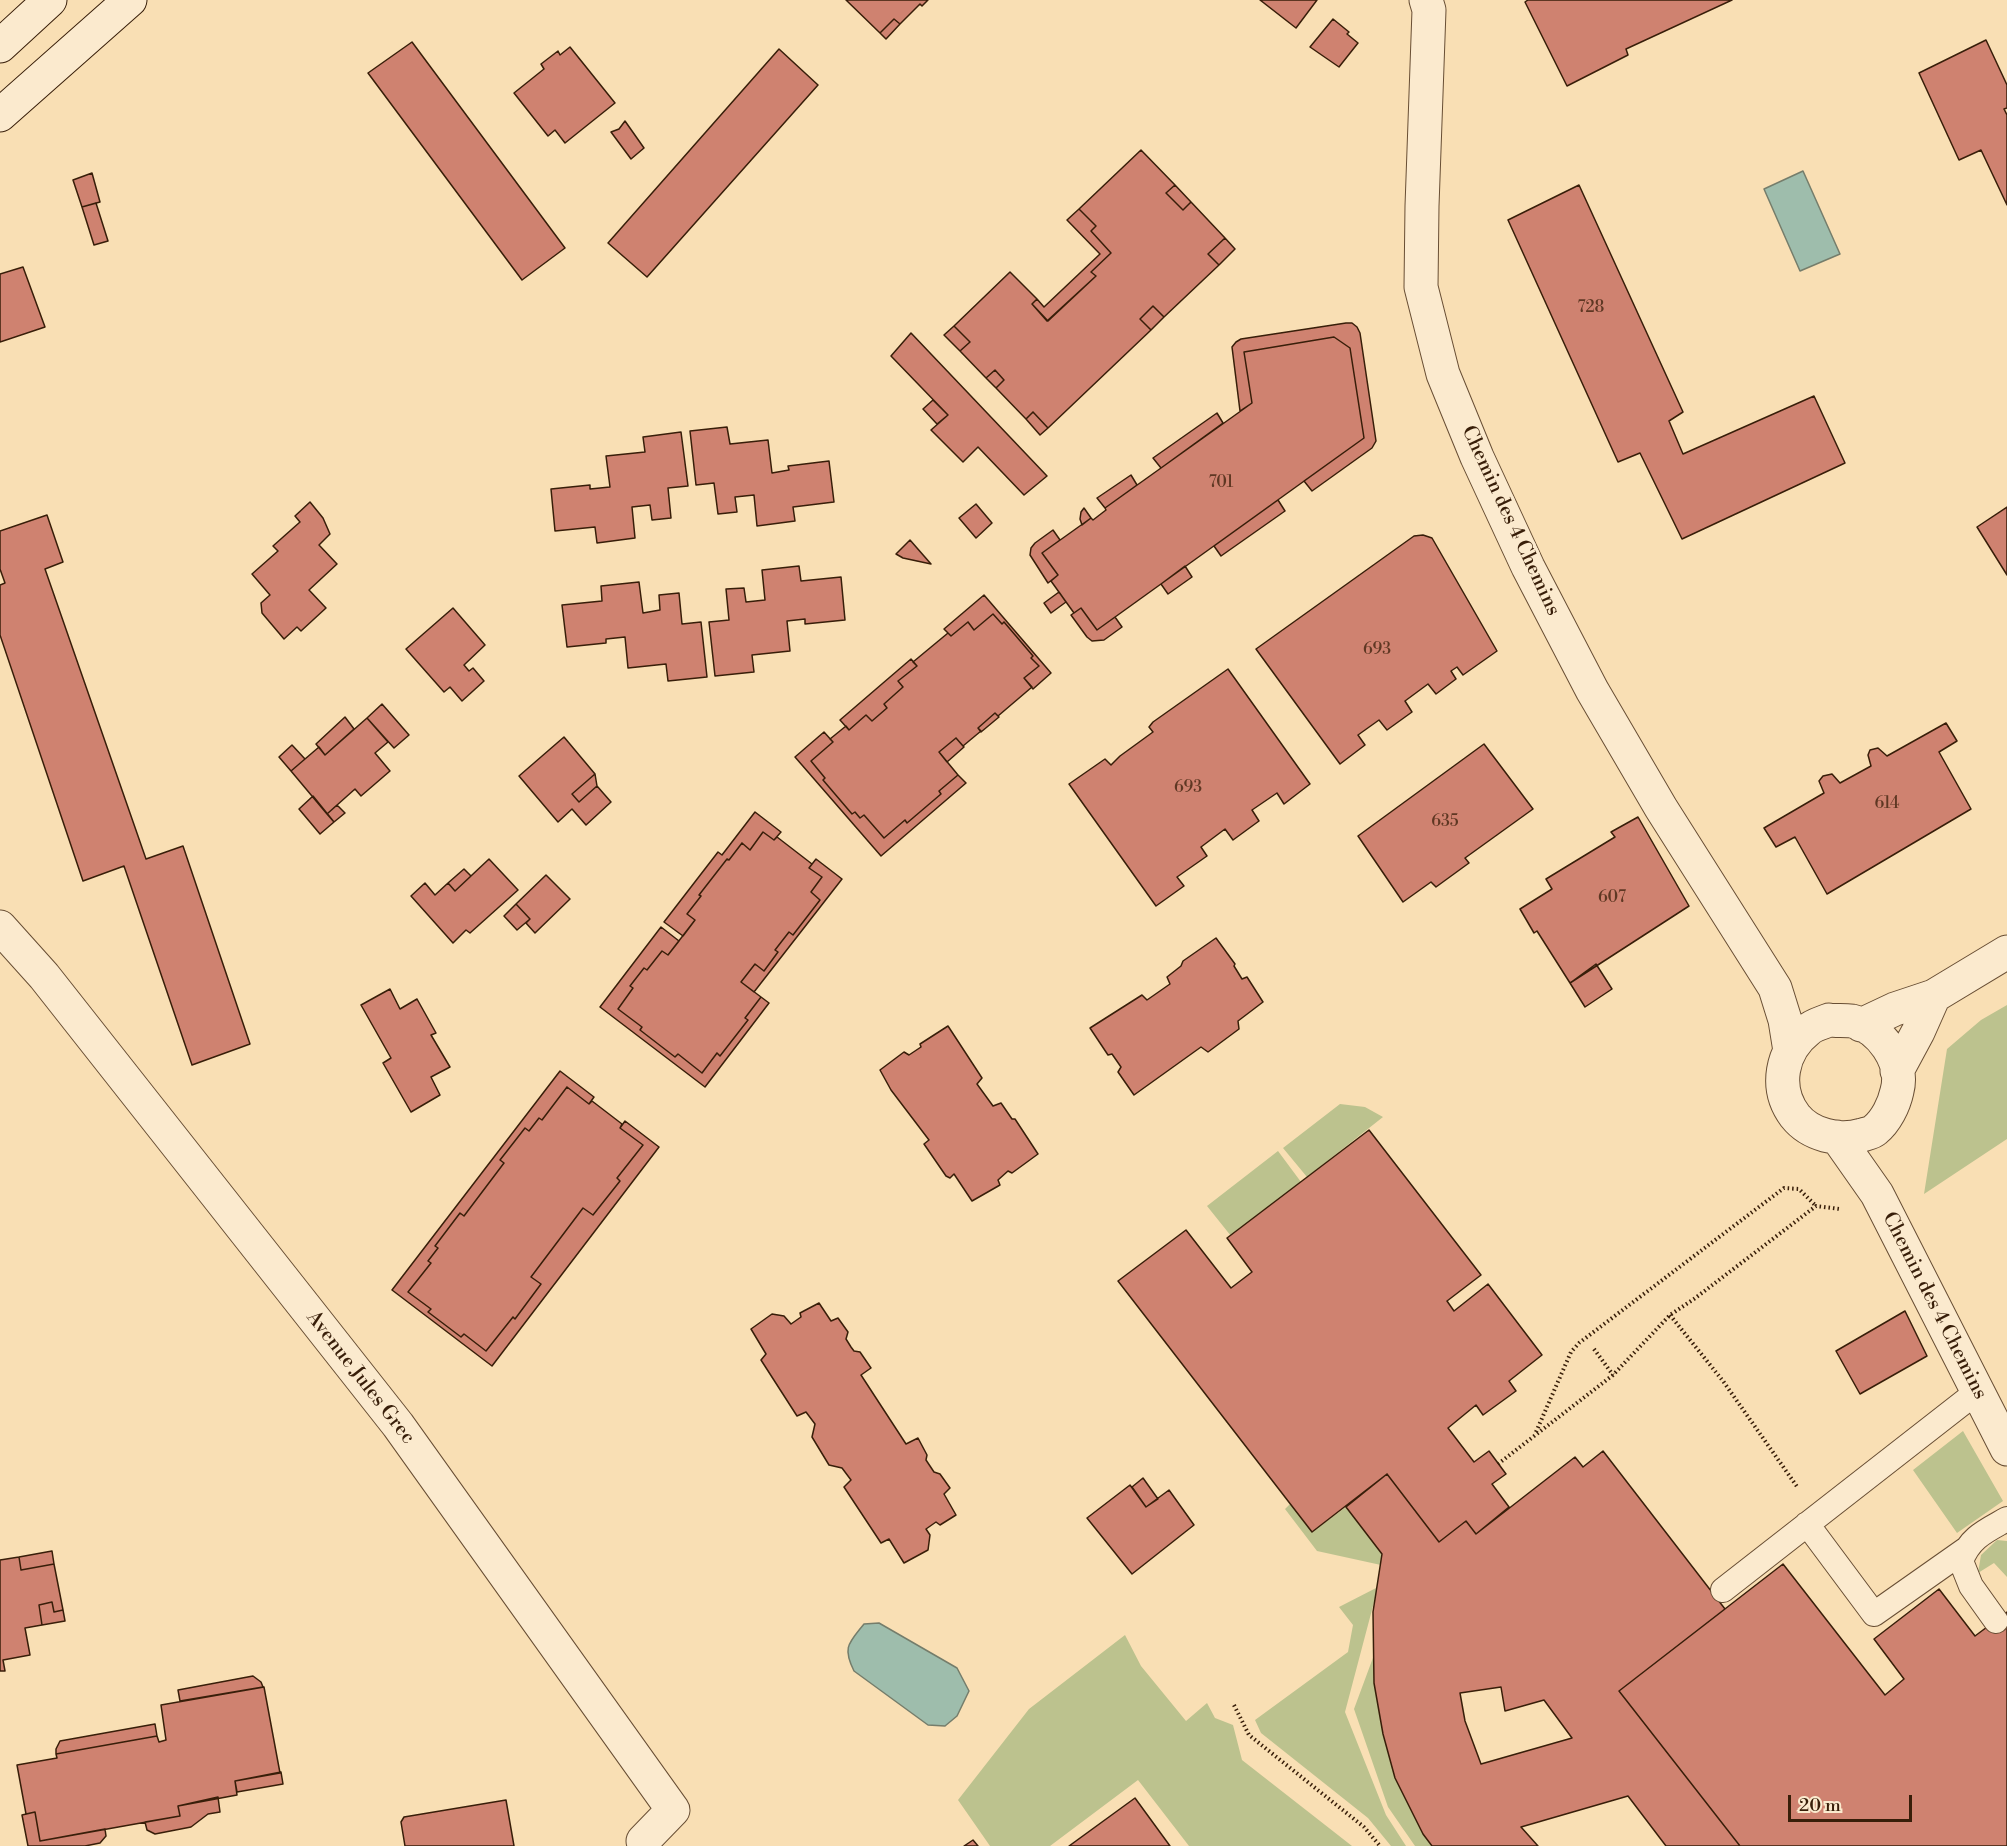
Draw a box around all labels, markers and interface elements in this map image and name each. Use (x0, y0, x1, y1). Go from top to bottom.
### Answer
house number: 728 (1578, 298, 1604, 318)
street label: Chemin des 4 Chemins (1455, 422, 1565, 620)
house number: 701 (1209, 473, 1233, 493)
house number: 693 (1363, 640, 1391, 660)
house number: 693 (1174, 778, 1202, 798)
house number: 614 (1874, 794, 1900, 814)
house number: 635 (1431, 812, 1459, 832)
house number: 607 (1598, 888, 1626, 908)
street label: Chemin des 4 Chemins (1876, 1208, 1992, 1404)
street label: Avenue Jules Grec (301, 1307, 419, 1449)
scale bar (1791, 1783, 1916, 1821)
text: 20 m (1799, 1794, 1841, 1817)

